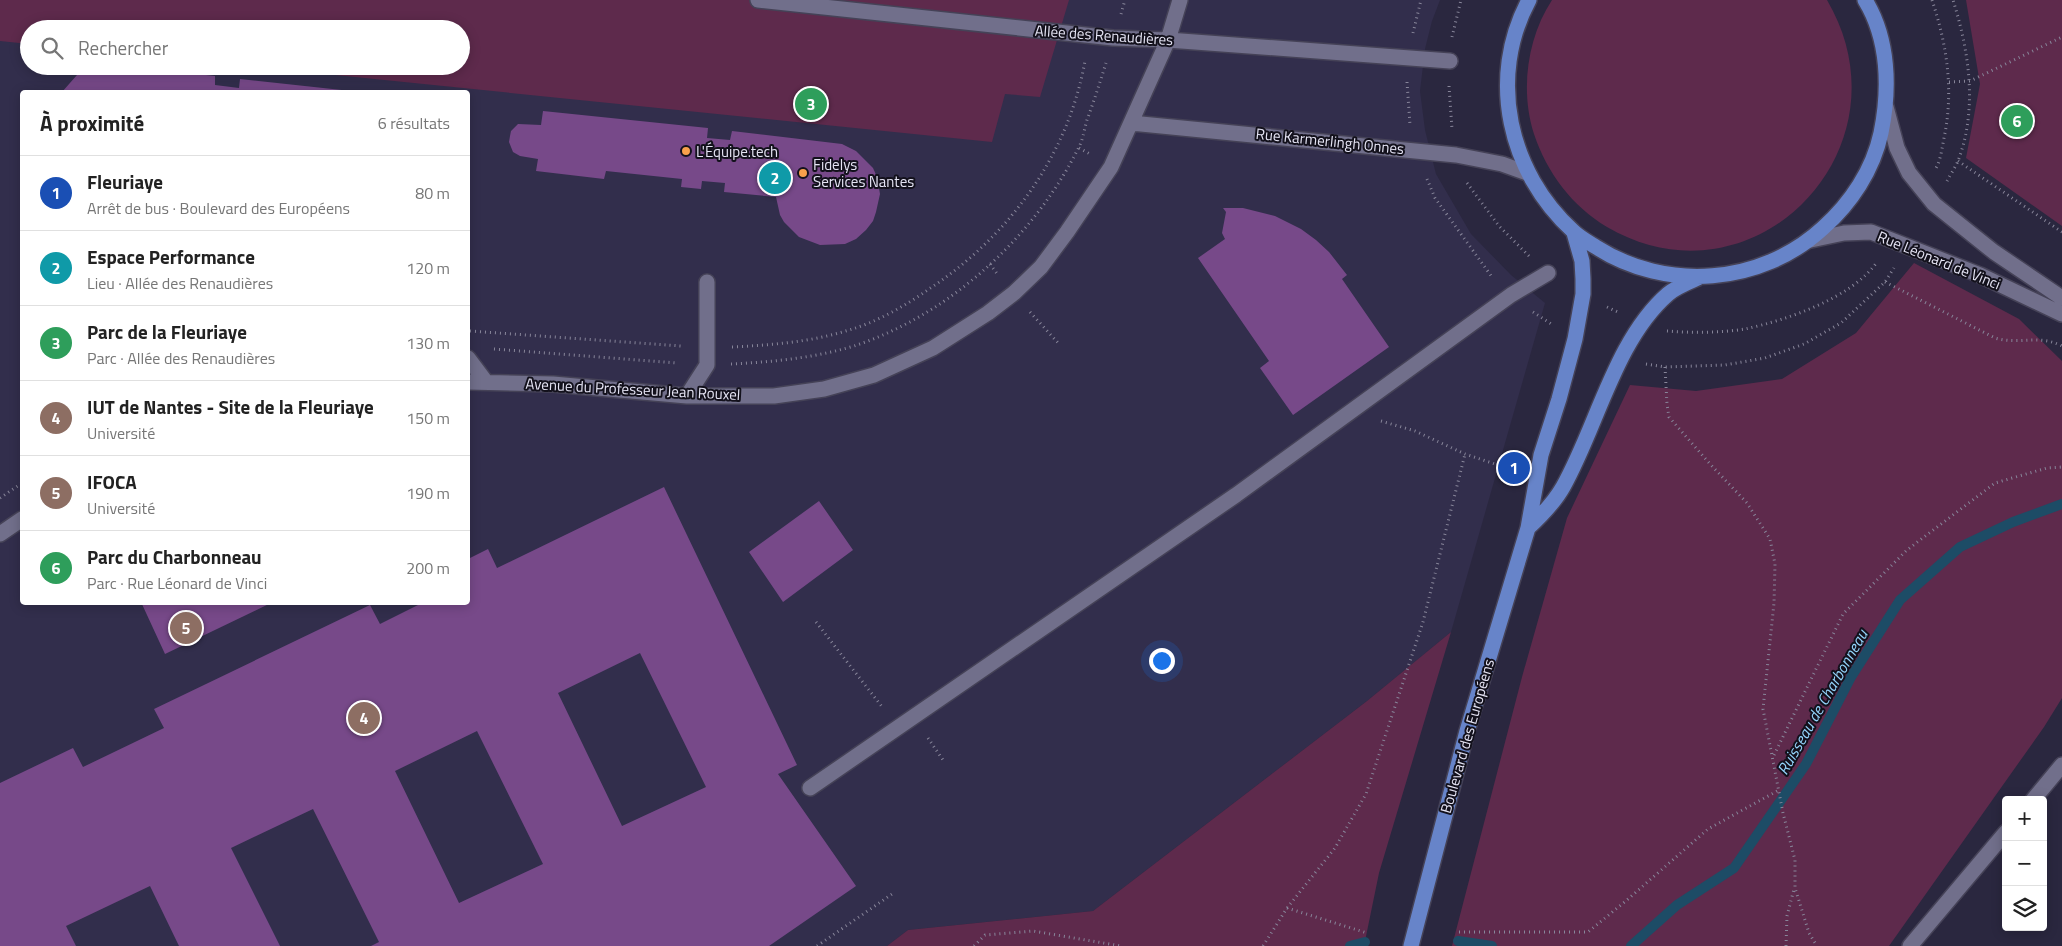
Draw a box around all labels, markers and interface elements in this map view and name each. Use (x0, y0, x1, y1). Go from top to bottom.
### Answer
street label: Allée des Renaudières (1034, 19, 1174, 51)
search box (20, 20, 470, 75)
text: Rechercher (78, 33, 168, 62)
icon: search (38, 34, 66, 62)
pin: 3 (795, 85, 827, 123)
pin: 6 (2001, 102, 2033, 140)
text: À proximité (40, 107, 144, 139)
text: 6 résultats (378, 111, 450, 135)
street label: Rue Karmerlingh Onnes (1255, 122, 1405, 160)
place label: L'Équipe.tech (696, 140, 778, 163)
marker: L'Équipe.tech (680, 145, 692, 157)
place label: Fidelys Services Nantes (813, 153, 914, 193)
pin: 2 (759, 159, 791, 197)
text: Fleuriaye (87, 167, 163, 196)
marker: Fidelys Services Nantes (797, 167, 809, 179)
text: 1 (52, 181, 60, 205)
text: 80 m (415, 181, 450, 205)
text: Arrêt de bus · Boulevard des Européens (87, 196, 350, 220)
street label: Rue Léonard de Vinci (1874, 225, 2004, 295)
text: Espace Performance (87, 242, 255, 271)
text: 2 (52, 256, 60, 280)
text: 120 m (406, 256, 450, 280)
text: Lieu · Allée des Renaudières (87, 271, 273, 295)
text: Parc de la Fleuriaye (87, 317, 247, 346)
text: 3 (52, 331, 60, 355)
text: 130 m (406, 331, 450, 355)
text: Parc · Allée des Renaudières (87, 346, 275, 370)
street label: Avenue du Professeur Jean Rouxel (525, 372, 741, 406)
text: IUT de Nantes - Site de la Fleuriaye (87, 392, 374, 421)
text: 4 (52, 406, 60, 430)
text: 150 m (406, 406, 450, 430)
text: Université (87, 421, 155, 445)
pin: 1 (1498, 449, 1530, 487)
text: IFOCA (87, 467, 137, 496)
text: 5 (52, 481, 60, 505)
text: 190 m (406, 481, 450, 505)
text: Université (87, 496, 155, 520)
text: Parc du Charbonneau (87, 542, 262, 571)
text: 6 (52, 556, 60, 580)
text: 200 m (406, 556, 450, 580)
text: Parc · Rue Léonard de Vinci (87, 571, 267, 595)
pin: 5 (170, 609, 202, 647)
water label: Ruisseau de Charbonneau (1771, 624, 1874, 779)
your location (1149, 648, 1175, 674)
street label: Boulevard des Européens (1434, 656, 1500, 816)
pin: 4 (348, 699, 380, 737)
map controls (2002, 796, 2047, 931)
button: + (2002, 796, 2047, 841)
button: − (2002, 841, 2047, 886)
button: layers (2002, 886, 2047, 931)

